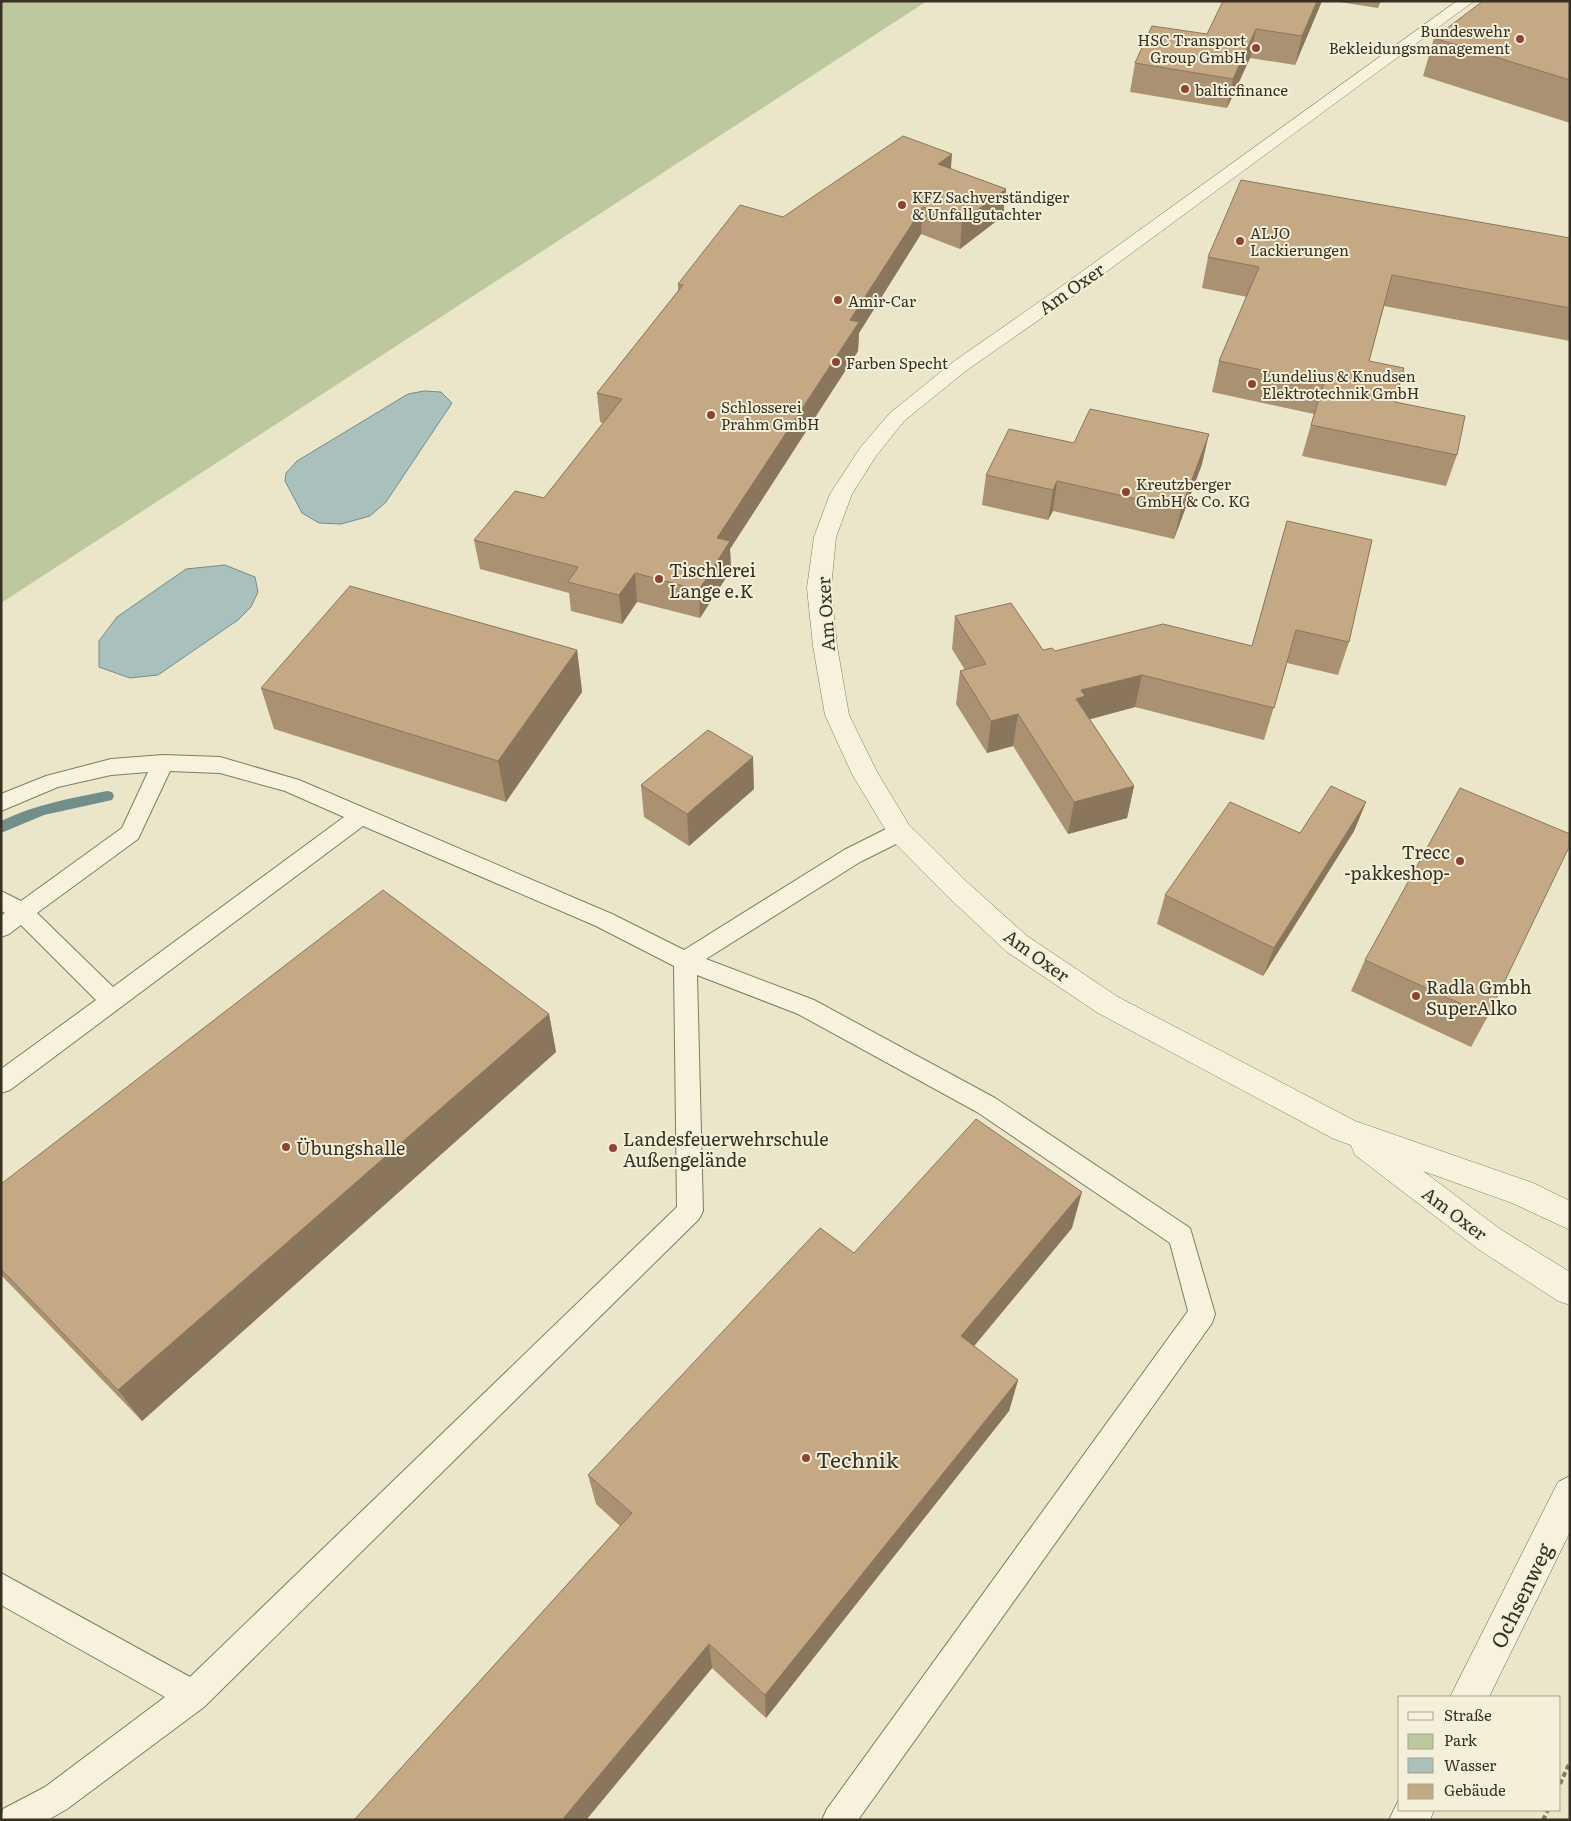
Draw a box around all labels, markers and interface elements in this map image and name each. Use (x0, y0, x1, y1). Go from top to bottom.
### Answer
place label: Bundeswehr Bekleidungsmanagement (1329, 19, 1510, 59)
place label: HSC Transport Group GmbH (1138, 28, 1246, 68)
marker: Bundeswehr Bekleidungsmanagement (1514, 33, 1526, 45)
marker: HSC Transport Group GmbH (1250, 42, 1262, 54)
place label: balticfinance (1195, 78, 1288, 101)
marker: balticfinance (1179, 83, 1191, 95)
place label: KFZ Sachverständiger & Unfallgutachter (912, 185, 1069, 225)
marker: KFZ Sachverständiger & Unfallgutachter (896, 199, 908, 211)
place label: ALJO Lackierungen (1250, 221, 1349, 261)
marker: ALJO Lackierungen (1234, 235, 1246, 247)
street label: Am Oxer (1032, 255, 1110, 321)
place label: Amir-Car (848, 289, 916, 312)
marker: Amir-Car (832, 294, 844, 306)
place label: Farben Specht (846, 351, 948, 374)
marker: Farben Specht (830, 356, 842, 368)
place label: Lundelius & Knudsen Elektrotechnik GmbH (1262, 364, 1419, 404)
marker: Lundelius & Knudsen Elektrotechnik GmbH (1246, 378, 1258, 390)
place label: Schlosserei Prahm GmbH (721, 395, 820, 435)
marker: Schlosserei Prahm GmbH (705, 409, 717, 421)
place label: Kreutzberger GmbH & Co. KG (1136, 472, 1250, 512)
marker: Kreutzberger GmbH & Co. KG (1120, 486, 1132, 498)
place label: Tischlerei Lange e.K (669, 556, 756, 604)
marker: Tischlerei Lange e.K (653, 573, 665, 585)
street label: Am Oxer (809, 575, 841, 652)
place label: Trecc -pakkeshop- (1344, 838, 1450, 886)
marker: Trecc -pakkeshop- (1454, 855, 1466, 867)
street label: Am Oxer (999, 922, 1076, 988)
place label: Radla Gmbh SuperAlko (1426, 973, 1532, 1021)
marker: Radla Gmbh SuperAlko (1410, 990, 1422, 1002)
place label: Landesfeuerwehrschule Außengelände (623, 1125, 829, 1173)
place label: Übungshalle (296, 1134, 405, 1161)
marker: Übungshalle (280, 1141, 292, 1153)
marker: Landesfeuerwehrschule Außengelände (607, 1142, 619, 1154)
street label: Am Oxer (1417, 1180, 1494, 1247)
place label: Technik (816, 1443, 899, 1474)
marker: Technik (800, 1452, 812, 1464)
street label: Ochsenweg (1481, 1537, 1559, 1653)
legend (1398, 1696, 1561, 1811)
text: Straße (1444, 1703, 1492, 1726)
text: Park (1444, 1728, 1478, 1751)
text: Wasser (1444, 1753, 1496, 1776)
text: Gebäude (1444, 1778, 1506, 1801)

